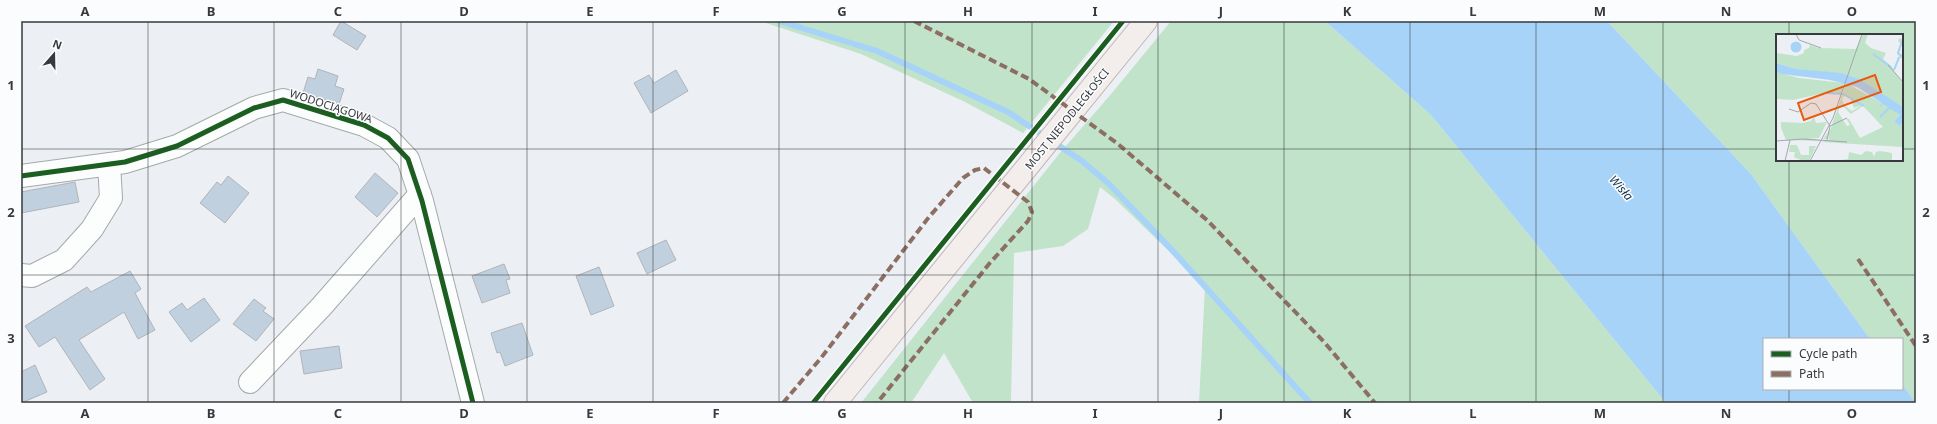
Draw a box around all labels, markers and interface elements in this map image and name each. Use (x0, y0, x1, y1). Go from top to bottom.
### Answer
text: A (81, 2, 90, 20)
text: B (207, 2, 215, 20)
text: C (334, 2, 342, 20)
text: D (459, 2, 469, 20)
text: E (586, 2, 594, 20)
text: F (712, 2, 720, 20)
text: G (837, 2, 847, 20)
text: H (963, 2, 973, 20)
text: I (1092, 2, 1098, 20)
text: J (1218, 2, 1223, 20)
text: K (1343, 2, 1352, 20)
text: L (1469, 2, 1477, 20)
text: M (1594, 2, 1606, 20)
text: N (1721, 2, 1731, 20)
text: O (1847, 2, 1857, 20)
north arrow (34, 34, 74, 74)
inset map (1776, 34, 1903, 161)
text: N (51, 36, 64, 53)
street label: MOST NIEPODLEGŁOŚCI (1021, 65, 1112, 172)
text: 1 (7, 76, 15, 94)
text: 1 (1922, 76, 1930, 94)
street label: WODOCIĄGOWA (288, 85, 375, 126)
water label: Wisła (1606, 171, 1637, 204)
text: 2 (7, 203, 15, 221)
text: 2 (1922, 203, 1930, 221)
text: 3 (7, 329, 15, 347)
text: 3 (1922, 329, 1930, 347)
legend (1763, 338, 1903, 390)
text: Cycle path (1799, 345, 1857, 362)
text: Path (1799, 365, 1825, 382)
text: A (81, 404, 90, 422)
text: B (207, 404, 215, 422)
text: C (334, 404, 342, 422)
text: D (459, 404, 469, 422)
text: E (586, 404, 594, 422)
text: F (712, 404, 720, 422)
text: G (837, 404, 847, 422)
text: H (963, 404, 973, 422)
text: I (1092, 404, 1098, 422)
text: J (1218, 404, 1223, 422)
text: K (1343, 404, 1352, 422)
text: L (1469, 404, 1477, 422)
text: M (1594, 404, 1606, 422)
text: N (1721, 404, 1731, 422)
text: O (1847, 404, 1857, 422)

